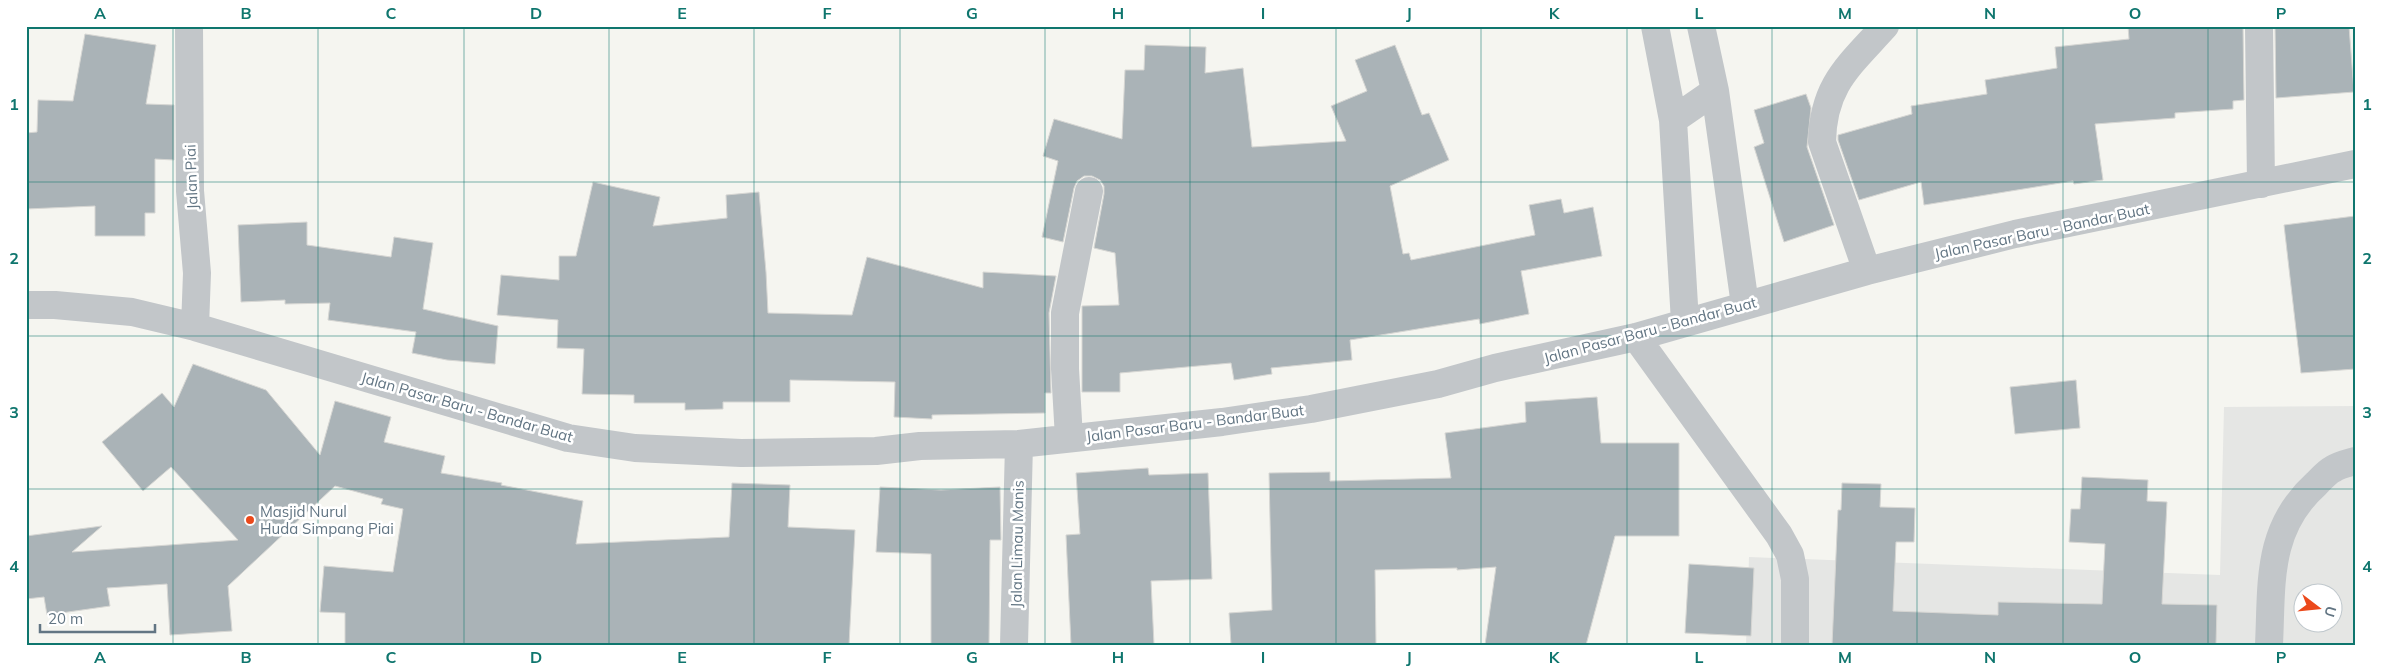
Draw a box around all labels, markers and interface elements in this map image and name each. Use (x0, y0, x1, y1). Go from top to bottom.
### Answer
text: A (94, 3, 106, 23)
text: B (240, 3, 252, 23)
text: C (386, 3, 397, 23)
text: D (530, 3, 542, 23)
text: E (677, 3, 687, 23)
text: F (822, 3, 832, 23)
text: G (966, 3, 978, 23)
text: H (1112, 3, 1124, 23)
text: I (1261, 3, 1265, 23)
text: J (1406, 3, 1412, 23)
text: K (1549, 3, 1561, 23)
text: L (1695, 3, 1704, 23)
text: M (1838, 3, 1852, 23)
text: N (1984, 3, 1996, 23)
text: O (2129, 3, 2141, 23)
text: P (2276, 3, 2287, 23)
text: 1 (9, 94, 19, 114)
text: 1 (2362, 94, 2372, 114)
street label: Jalan Piai (180, 144, 202, 210)
street label: Jalan Pasar Baru - Bandar Buat (1933, 199, 2151, 263)
text: 2 (9, 248, 19, 268)
text: 2 (2362, 248, 2372, 268)
street label: Jalan Pasar Baru - Bandar Buat (1542, 292, 1758, 368)
street label: Jalan Pasar Baru - Bandar Buat (359, 368, 575, 446)
street label: Jalan Pasar Baru - Bandar Buat (1085, 400, 1305, 446)
text: 3 (9, 402, 19, 422)
text: 3 (2362, 402, 2372, 422)
street label: Jalan Limau Manis (1006, 480, 1028, 608)
place label: Masjid Nurul Huda Simpang Piai (260, 502, 394, 538)
marker: Masjid Nurul Huda Simpang Piai (244, 514, 256, 526)
text: 4 (9, 556, 19, 576)
text: 4 (2362, 556, 2372, 576)
north arrow (2294, 584, 2344, 634)
scale bar (40, 601, 155, 633)
text: U (2320, 604, 2341, 619)
text: 20 m (48, 609, 83, 628)
text: A (94, 647, 106, 667)
text: B (240, 647, 252, 667)
text: C (386, 647, 397, 667)
text: D (530, 647, 542, 667)
text: E (677, 647, 687, 667)
text: F (822, 647, 832, 667)
text: G (966, 647, 978, 667)
text: H (1112, 647, 1124, 667)
text: I (1261, 647, 1265, 667)
text: J (1406, 647, 1412, 667)
text: K (1549, 647, 1561, 667)
text: L (1695, 647, 1704, 667)
text: M (1838, 647, 1852, 667)
text: N (1984, 647, 1996, 667)
text: O (2129, 647, 2141, 667)
text: P (2276, 647, 2287, 667)

